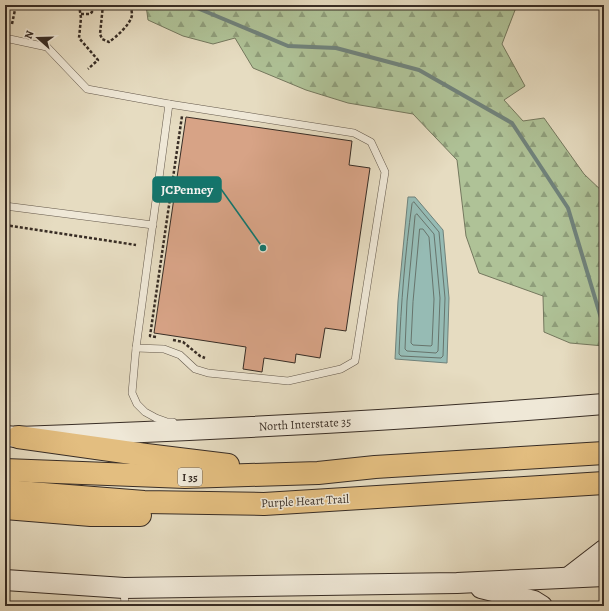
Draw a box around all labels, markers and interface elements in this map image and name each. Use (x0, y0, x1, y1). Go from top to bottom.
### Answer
north arrow (18, 18, 58, 58)
text: N (21, 28, 37, 41)
callout: JCPenney (153, 177, 221, 202)
text: JCPenney (161, 181, 214, 198)
street label: North Interstate 35 (258, 414, 352, 434)
road number: I 35 (178, 468, 202, 486)
street label: Purple Heart Trail (261, 491, 349, 511)

